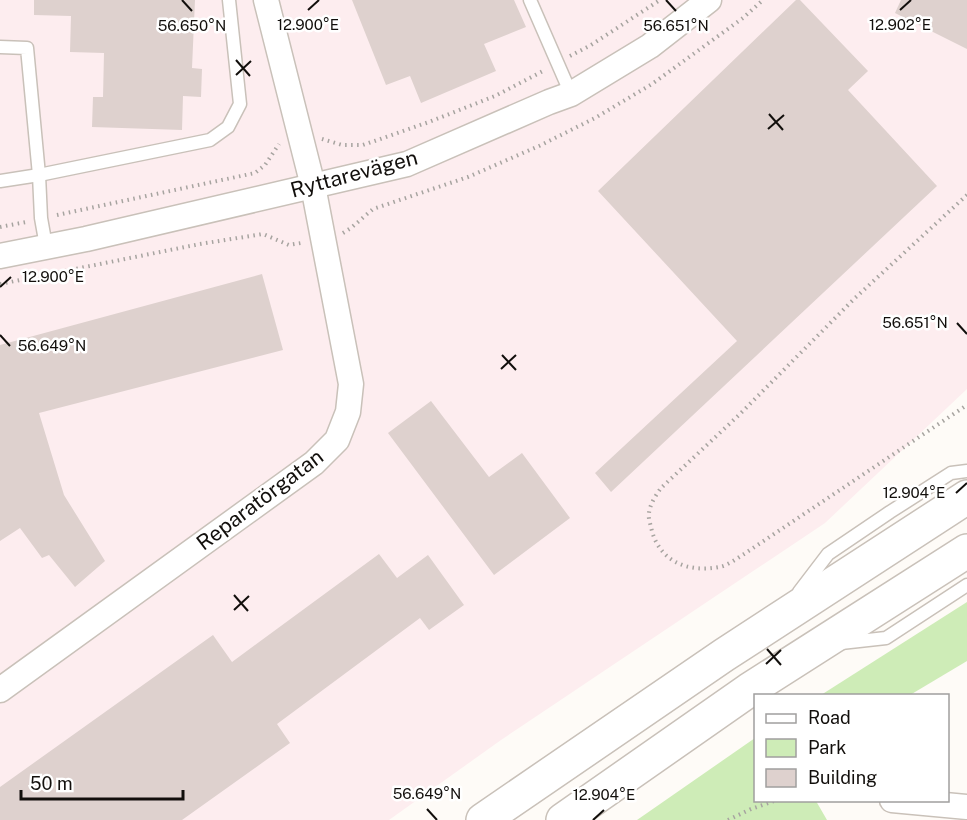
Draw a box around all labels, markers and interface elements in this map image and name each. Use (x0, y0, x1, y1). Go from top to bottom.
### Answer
text: 12.900°E (277, 16, 339, 33)
text: 12.902°E (869, 16, 931, 33)
text: 56.650°N (158, 17, 226, 34)
text: 56.651°N (643, 17, 709, 34)
street label: Ryttarevägen (287, 145, 420, 203)
text: 12.900°E (22, 268, 84, 285)
text: 56.651°N (882, 314, 948, 331)
text: 56.649°N (18, 337, 86, 354)
street label: Reparatörgatan (191, 444, 328, 555)
text: 12.904°E (883, 484, 945, 501)
legend (754, 694, 949, 802)
text: Road (808, 707, 851, 728)
text: Park (808, 737, 846, 758)
scale bar (21, 763, 183, 801)
text: Building (808, 767, 877, 788)
text: 50 m (30, 773, 73, 794)
text: 56.649°N (393, 785, 461, 802)
text: 12.904°E (573, 786, 635, 803)

